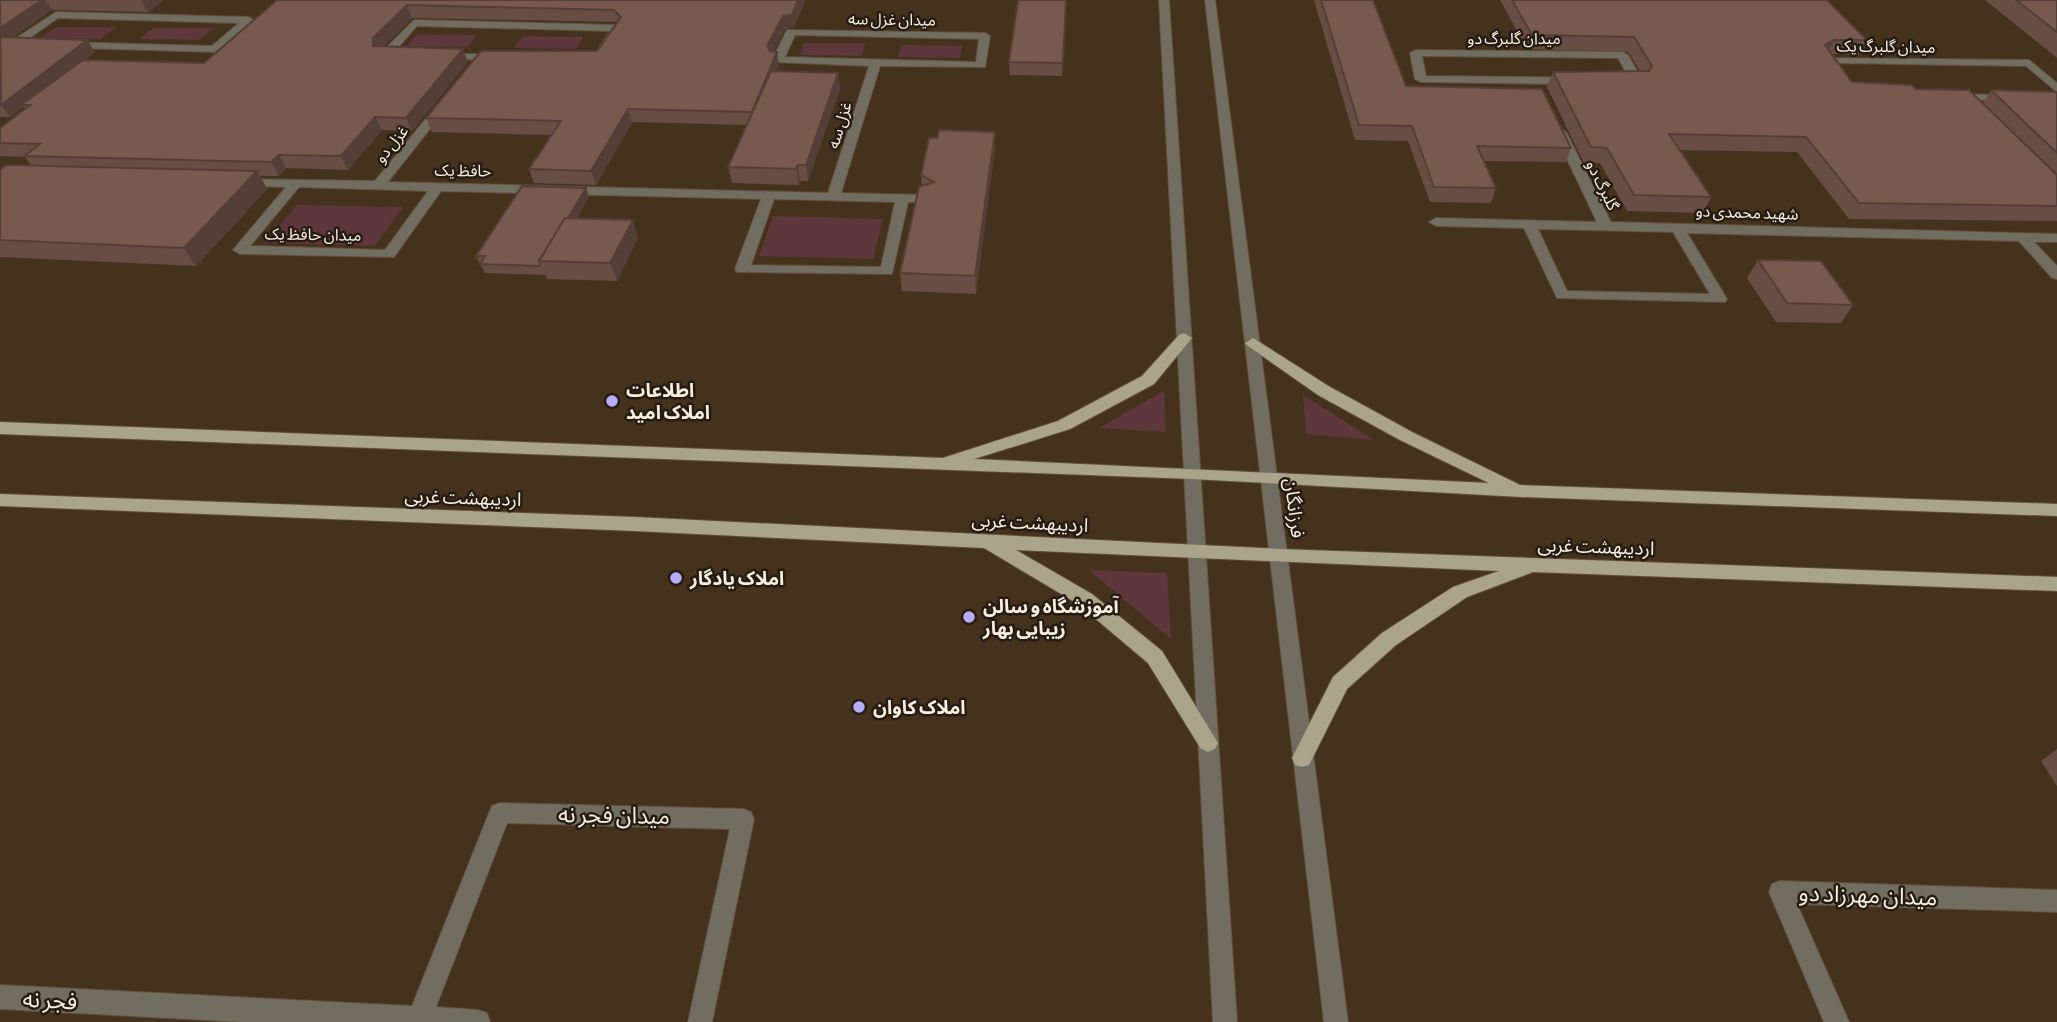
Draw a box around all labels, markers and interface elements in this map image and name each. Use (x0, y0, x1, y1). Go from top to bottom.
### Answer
street label: میدان غزل سه (848, 9, 936, 31)
street label: میدان گلبرگ دو (1467, 29, 1561, 48)
street label: میدان گلبرگ یک (1836, 36, 1936, 57)
street label: غزل سه (823, 99, 857, 151)
street label: غزل دو (371, 122, 413, 167)
street label: گلبرگ دو (1582, 157, 1623, 214)
street label: حافظ یک (434, 161, 492, 180)
street label: شهید محمدی دو (1695, 201, 1799, 224)
street label: میدان حافظ یک (264, 224, 362, 245)
place label: اطلاعات املاک امید (626, 379, 710, 423)
marker: اطلاعات املاک امید (604, 393, 620, 409)
street label: فرزانگان (1279, 477, 1310, 539)
street label: اردیبهشت غربی (404, 484, 522, 511)
street label: اردیبهشت غربی (971, 508, 1089, 537)
street label: اردیبهشت غربی (1537, 533, 1655, 560)
place label: املاک یادگار (689, 567, 784, 590)
marker: املاک یادگار (668, 570, 684, 586)
place label: آموزشگاه و سالن زیبایی بهار (982, 595, 1120, 640)
marker: آموزشگاه و سالن زیبایی بهار (961, 609, 977, 625)
place label: املاک کاوان (873, 696, 965, 718)
marker: املاک کاوان (851, 699, 867, 715)
street label: میدان فجر نه (558, 801, 670, 830)
street label: میدان مهرزاد دو (1798, 880, 1938, 911)
street label: فجر نه (22, 986, 78, 1015)

